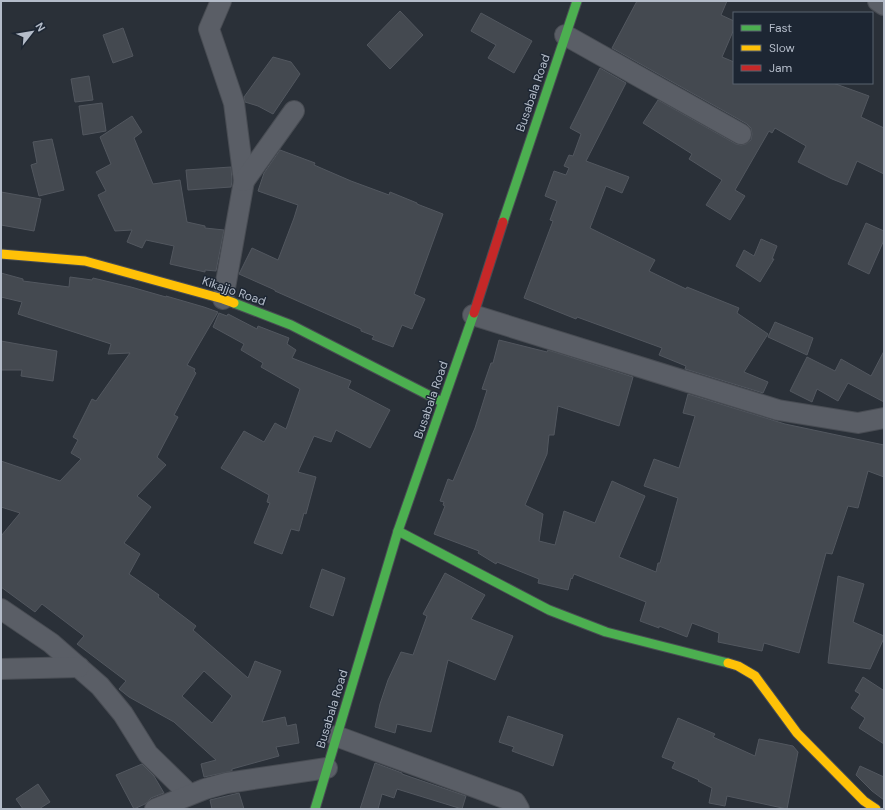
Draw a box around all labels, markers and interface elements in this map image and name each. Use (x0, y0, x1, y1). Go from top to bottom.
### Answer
north arrow (12, 12, 52, 52)
legend (733, 12, 873, 84)
text: N (33, 20, 49, 34)
text: Fast (769, 20, 792, 36)
text: Slow (769, 40, 795, 56)
street label: Busabala Road (512, 52, 554, 134)
text: Jam (769, 60, 792, 76)
street label: Kikajjo Road (200, 273, 268, 309)
street label: Busabala Road (410, 359, 452, 441)
street label: Busabala Road (313, 668, 351, 750)

